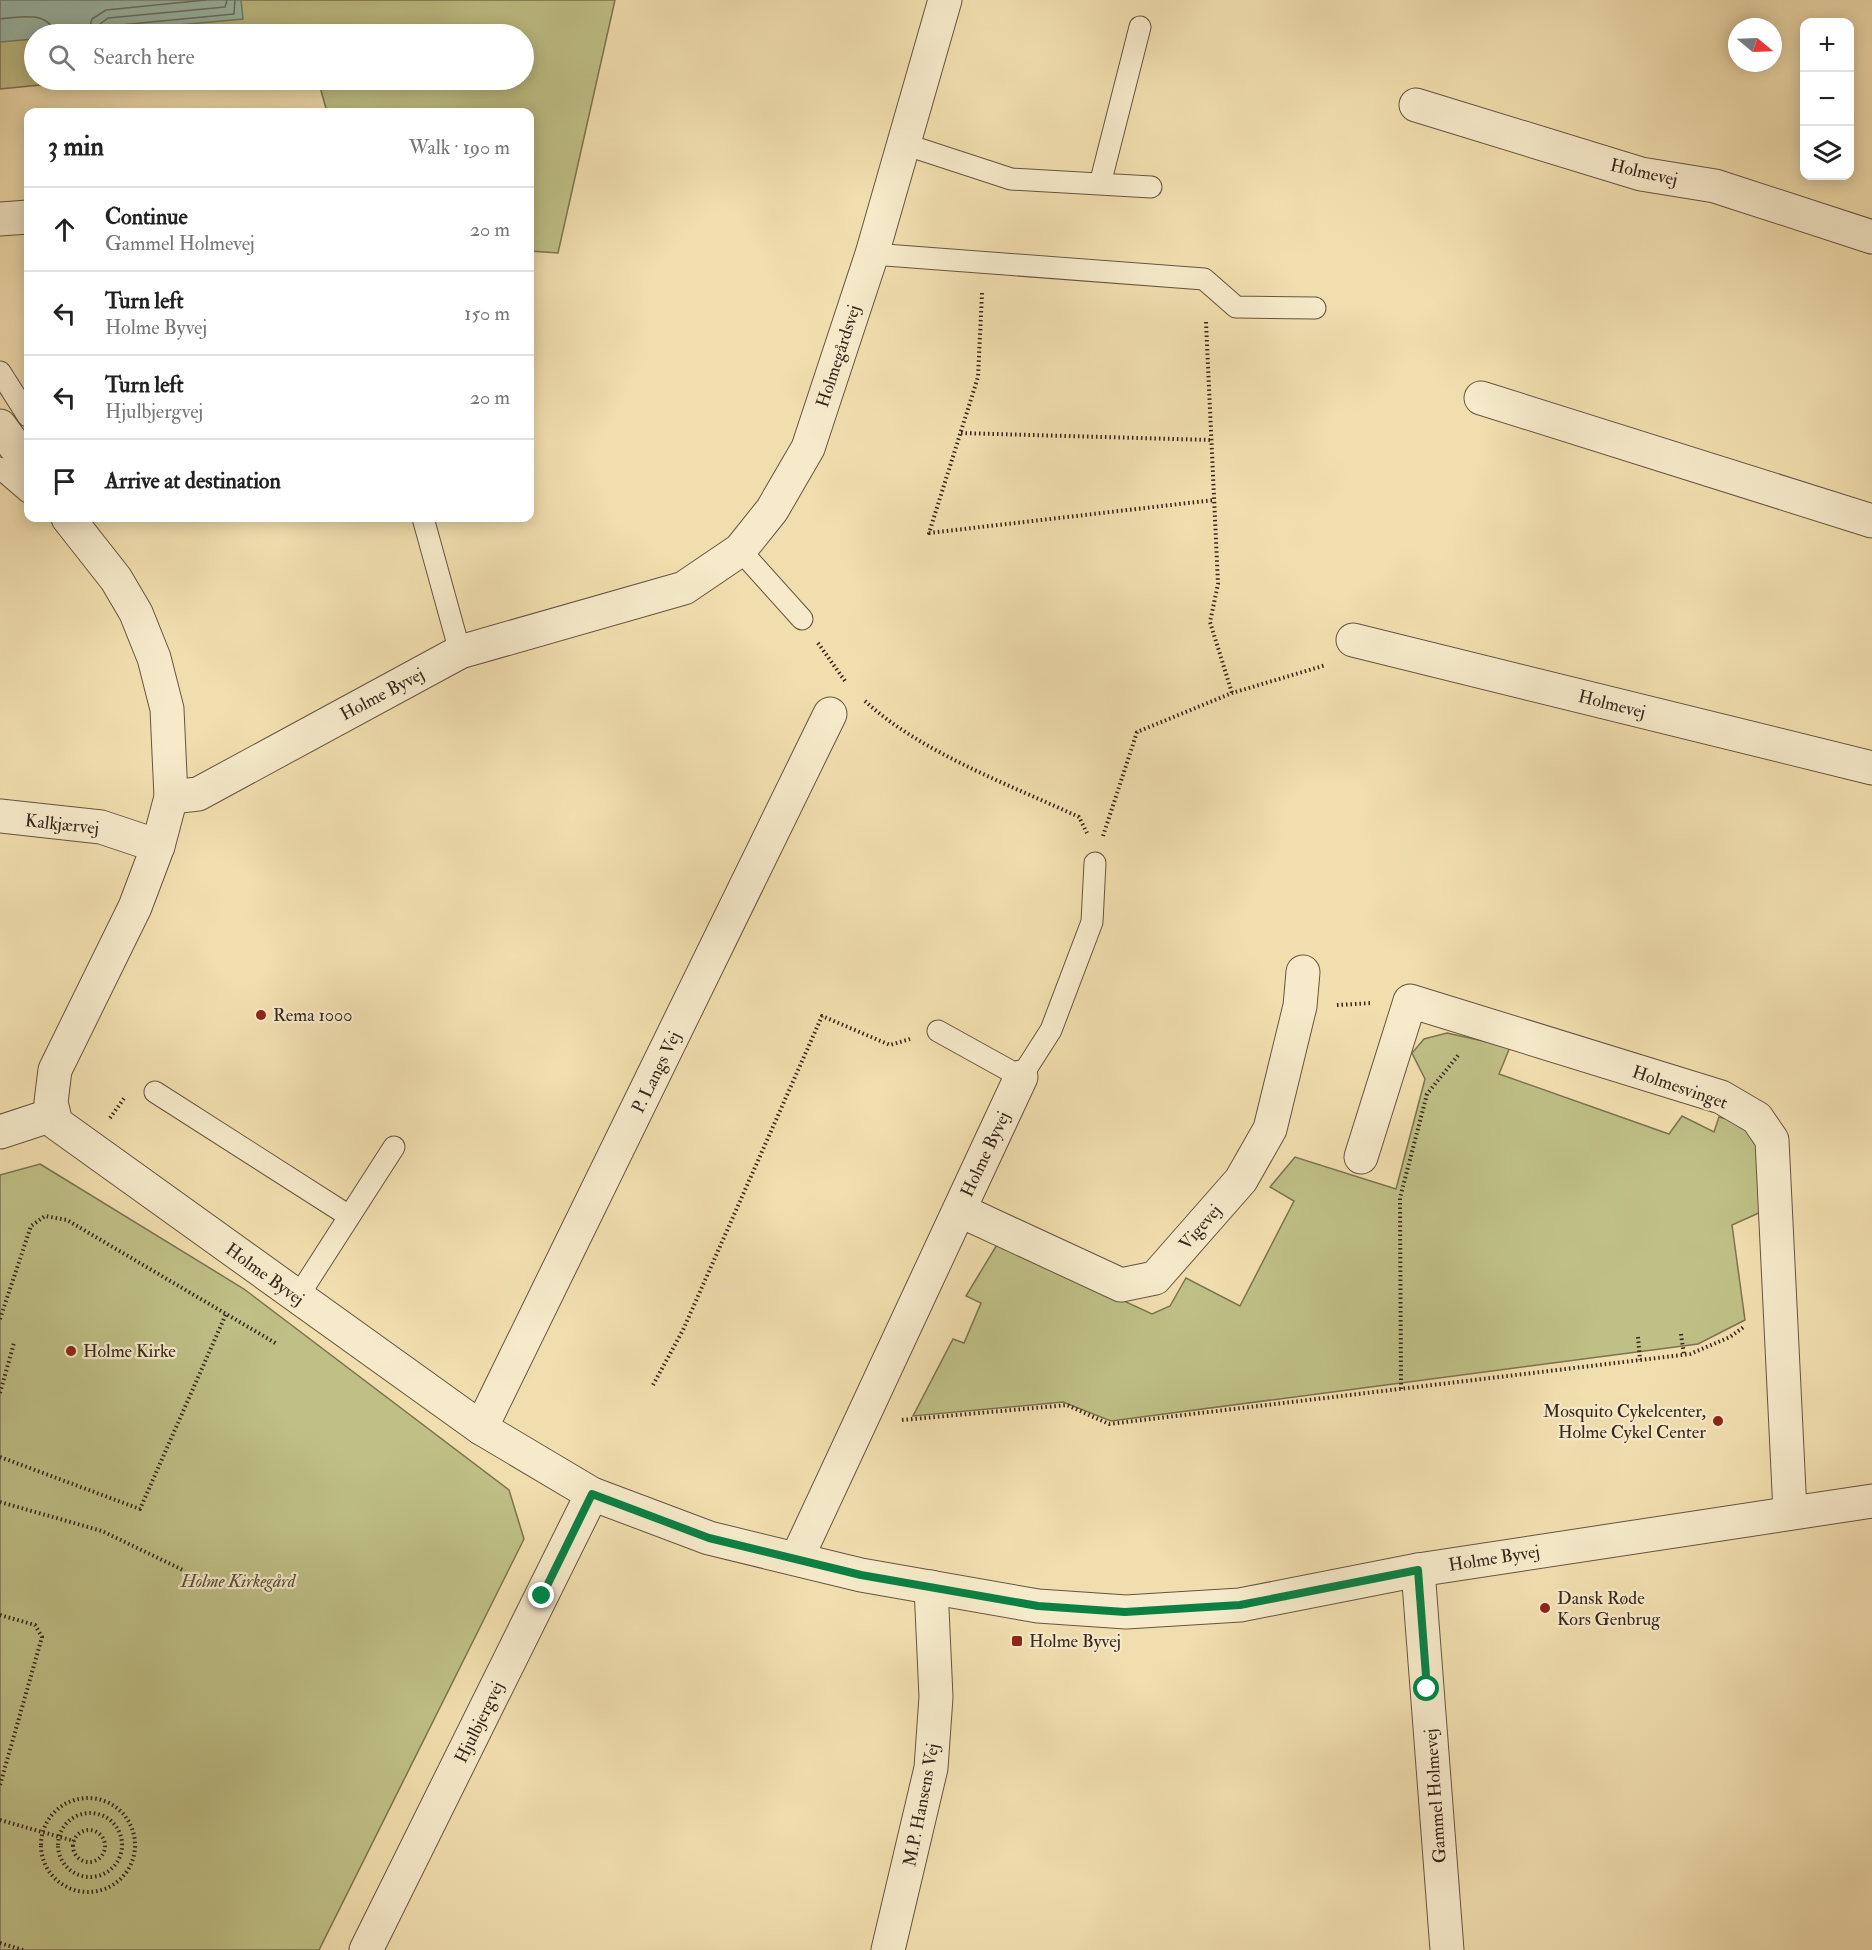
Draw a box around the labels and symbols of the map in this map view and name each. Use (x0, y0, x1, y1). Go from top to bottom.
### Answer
north arrow (1728, 18, 1782, 72)
street label: Holmevej (1608, 154, 1680, 191)
street label: Holmegårdsvej (811, 302, 866, 410)
street label: Holme Byvej (336, 663, 428, 726)
street label: Holmevej (1576, 685, 1648, 724)
street label: Kalkjærvej (24, 809, 100, 840)
place label: Rema 1000 (273, 1004, 352, 1027)
marker: Rema 1000 (254, 1008, 268, 1022)
street label: P. Langs Vej (627, 1027, 686, 1117)
street label: Holmesvinget (1629, 1060, 1731, 1115)
street label: Holme Byvej (956, 1108, 1015, 1201)
street label: Vigevej (1174, 1200, 1226, 1255)
street label: Holme Byvej (221, 1238, 309, 1311)
place label: Holme Kirke (83, 1340, 176, 1363)
marker: Holme Kirke (64, 1344, 78, 1358)
place label: Mosquito Cykelcenter, Holme Cykel Center (1543, 1400, 1706, 1444)
marker: Mosquito Cykelcenter, Holme Cykel Center (1711, 1414, 1725, 1428)
street label: Holme Byvej (1447, 1540, 1541, 1577)
park label: Holme Kirkegård (180, 1570, 297, 1593)
route end (528, 1582, 554, 1608)
place label: Dansk Røde Kors Genbrug (1557, 1587, 1661, 1631)
marker: Dansk Røde Kors Genbrug (1538, 1601, 1552, 1615)
place label: Holme Byvej (1029, 1630, 1121, 1653)
marker: Holme Byvej (1010, 1634, 1024, 1648)
route start (1413, 1675, 1439, 1701)
street label: Hjulbjergvej (450, 1677, 509, 1767)
street label: Gammel Holmevej (1419, 1728, 1452, 1864)
street label: M.P. Hansens Vej (898, 1742, 945, 1869)

